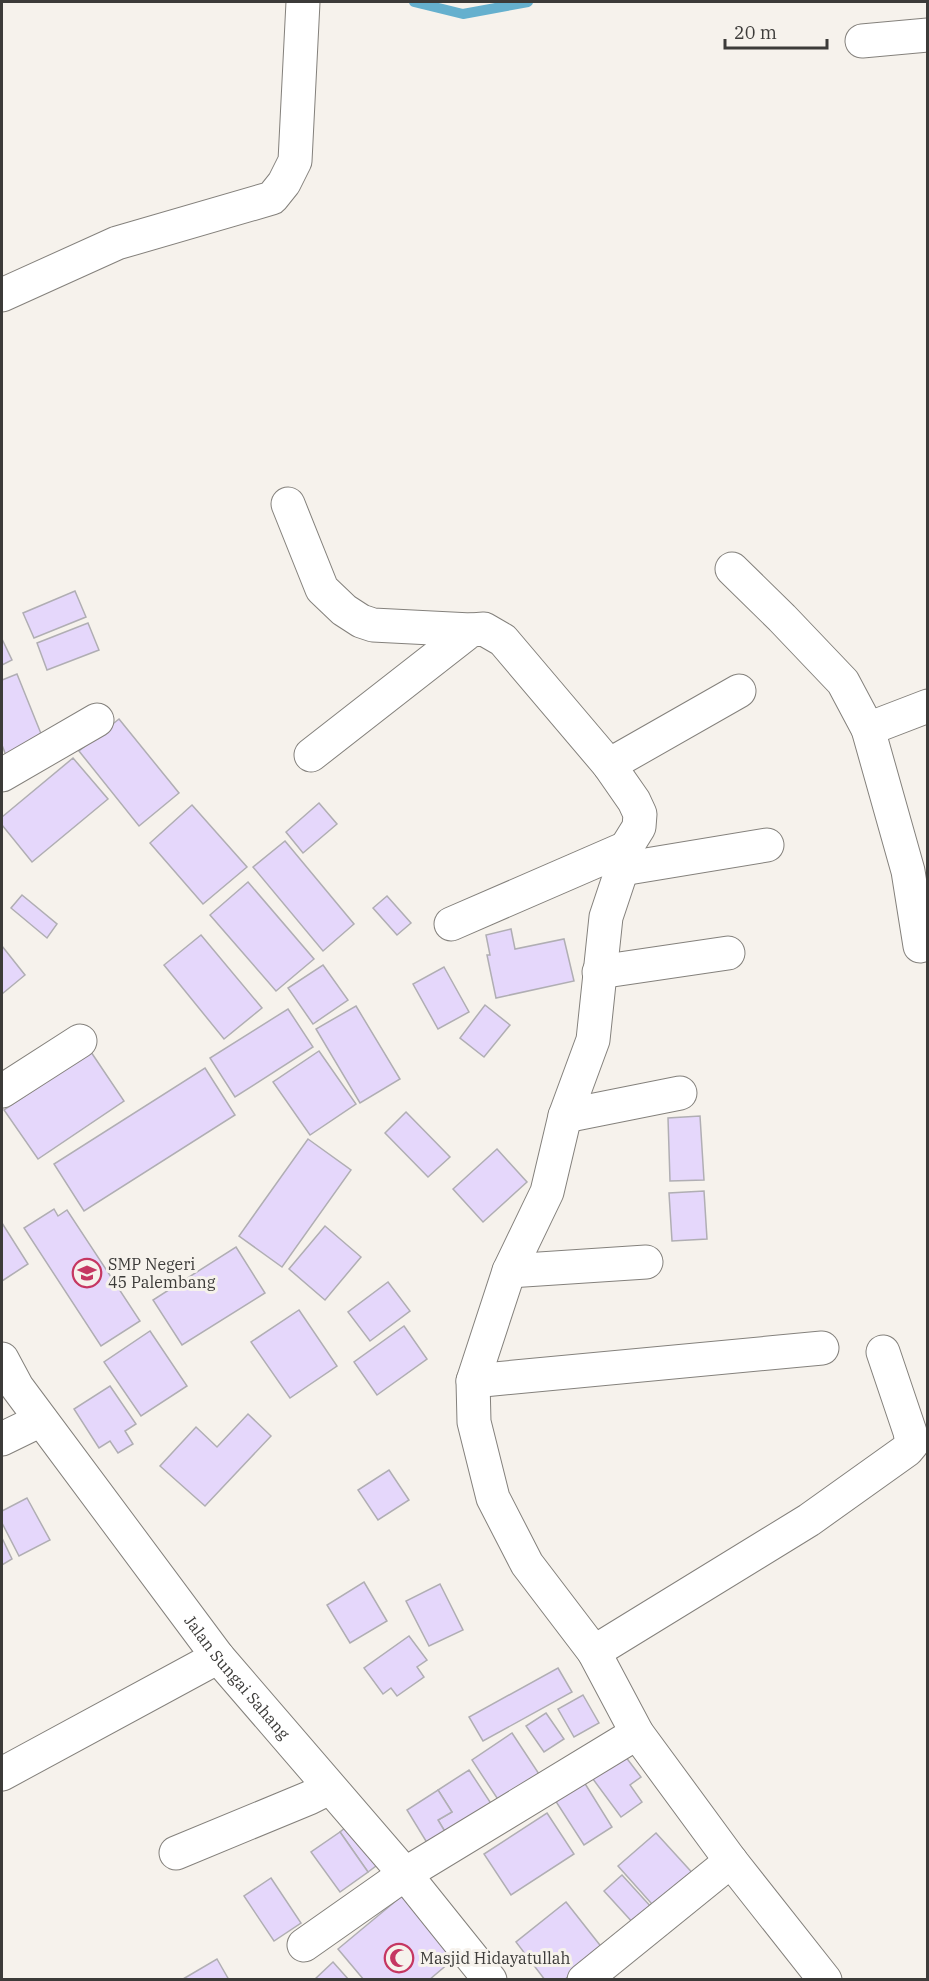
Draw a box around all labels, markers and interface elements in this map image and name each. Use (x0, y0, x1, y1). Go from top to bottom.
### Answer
scale bar (725, 12, 827, 50)
text: 20 m (734, 21, 777, 44)
place label: SMP Negeri 45 Palembang (108, 1254, 216, 1292)
school or university icon: SMP Negeri 45 Palembang (71, 1257, 103, 1289)
street label: Jalan Sungai Sahang (180, 1611, 294, 1743)
mosque icon: Masjid Hidayatullah (383, 1942, 415, 1974)
place label: Masjid Hidayatullah (420, 1948, 571, 1968)

